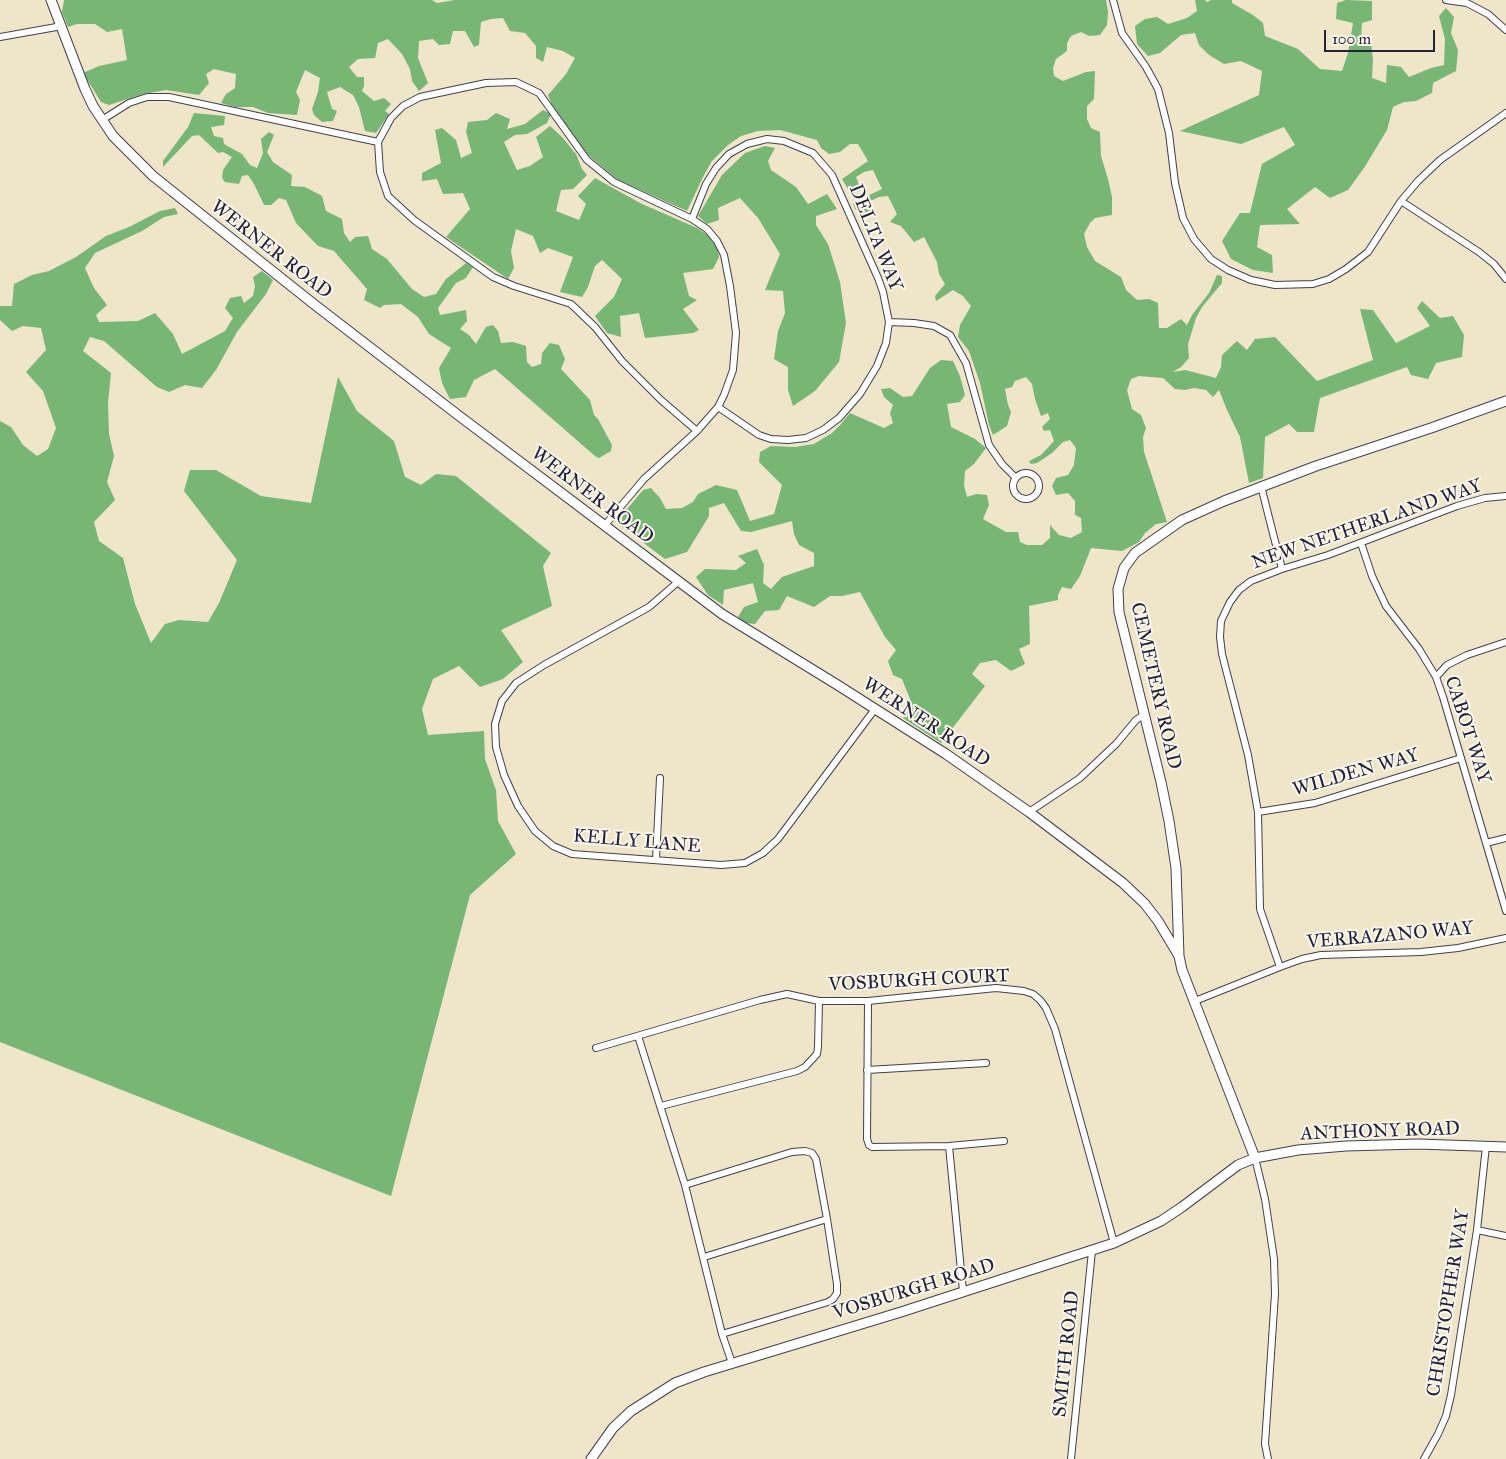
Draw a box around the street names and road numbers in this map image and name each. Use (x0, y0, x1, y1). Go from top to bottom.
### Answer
street label: DELTA WAY (843, 181, 907, 295)
street label: WERNER ROAD (206, 196, 336, 304)
street label: WERNER ROAD (526, 443, 658, 549)
street label: NEW NETHERLAND WAY (1249, 475, 1485, 575)
street label: CEMETERY ROAD (1125, 600, 1185, 772)
street label: WERNER ROAD (858, 673, 994, 773)
street label: CABOT WAY (1439, 673, 1495, 787)
street label: WILDEN WAY (1290, 744, 1422, 802)
street label: KELLY LANE (572, 825, 702, 859)
street label: VERRAZANO WAY (1306, 917, 1474, 955)
street label: VOSBURGH COURT (828, 965, 1010, 997)
street label: ANTHONY ROAD (1300, 1118, 1460, 1146)
street label: CHRISTOPHER WAY (1423, 1208, 1475, 1398)
street label: VOSBURGH ROAD (830, 1255, 998, 1325)
street label: SMITH ROAD (1049, 1290, 1085, 1418)

